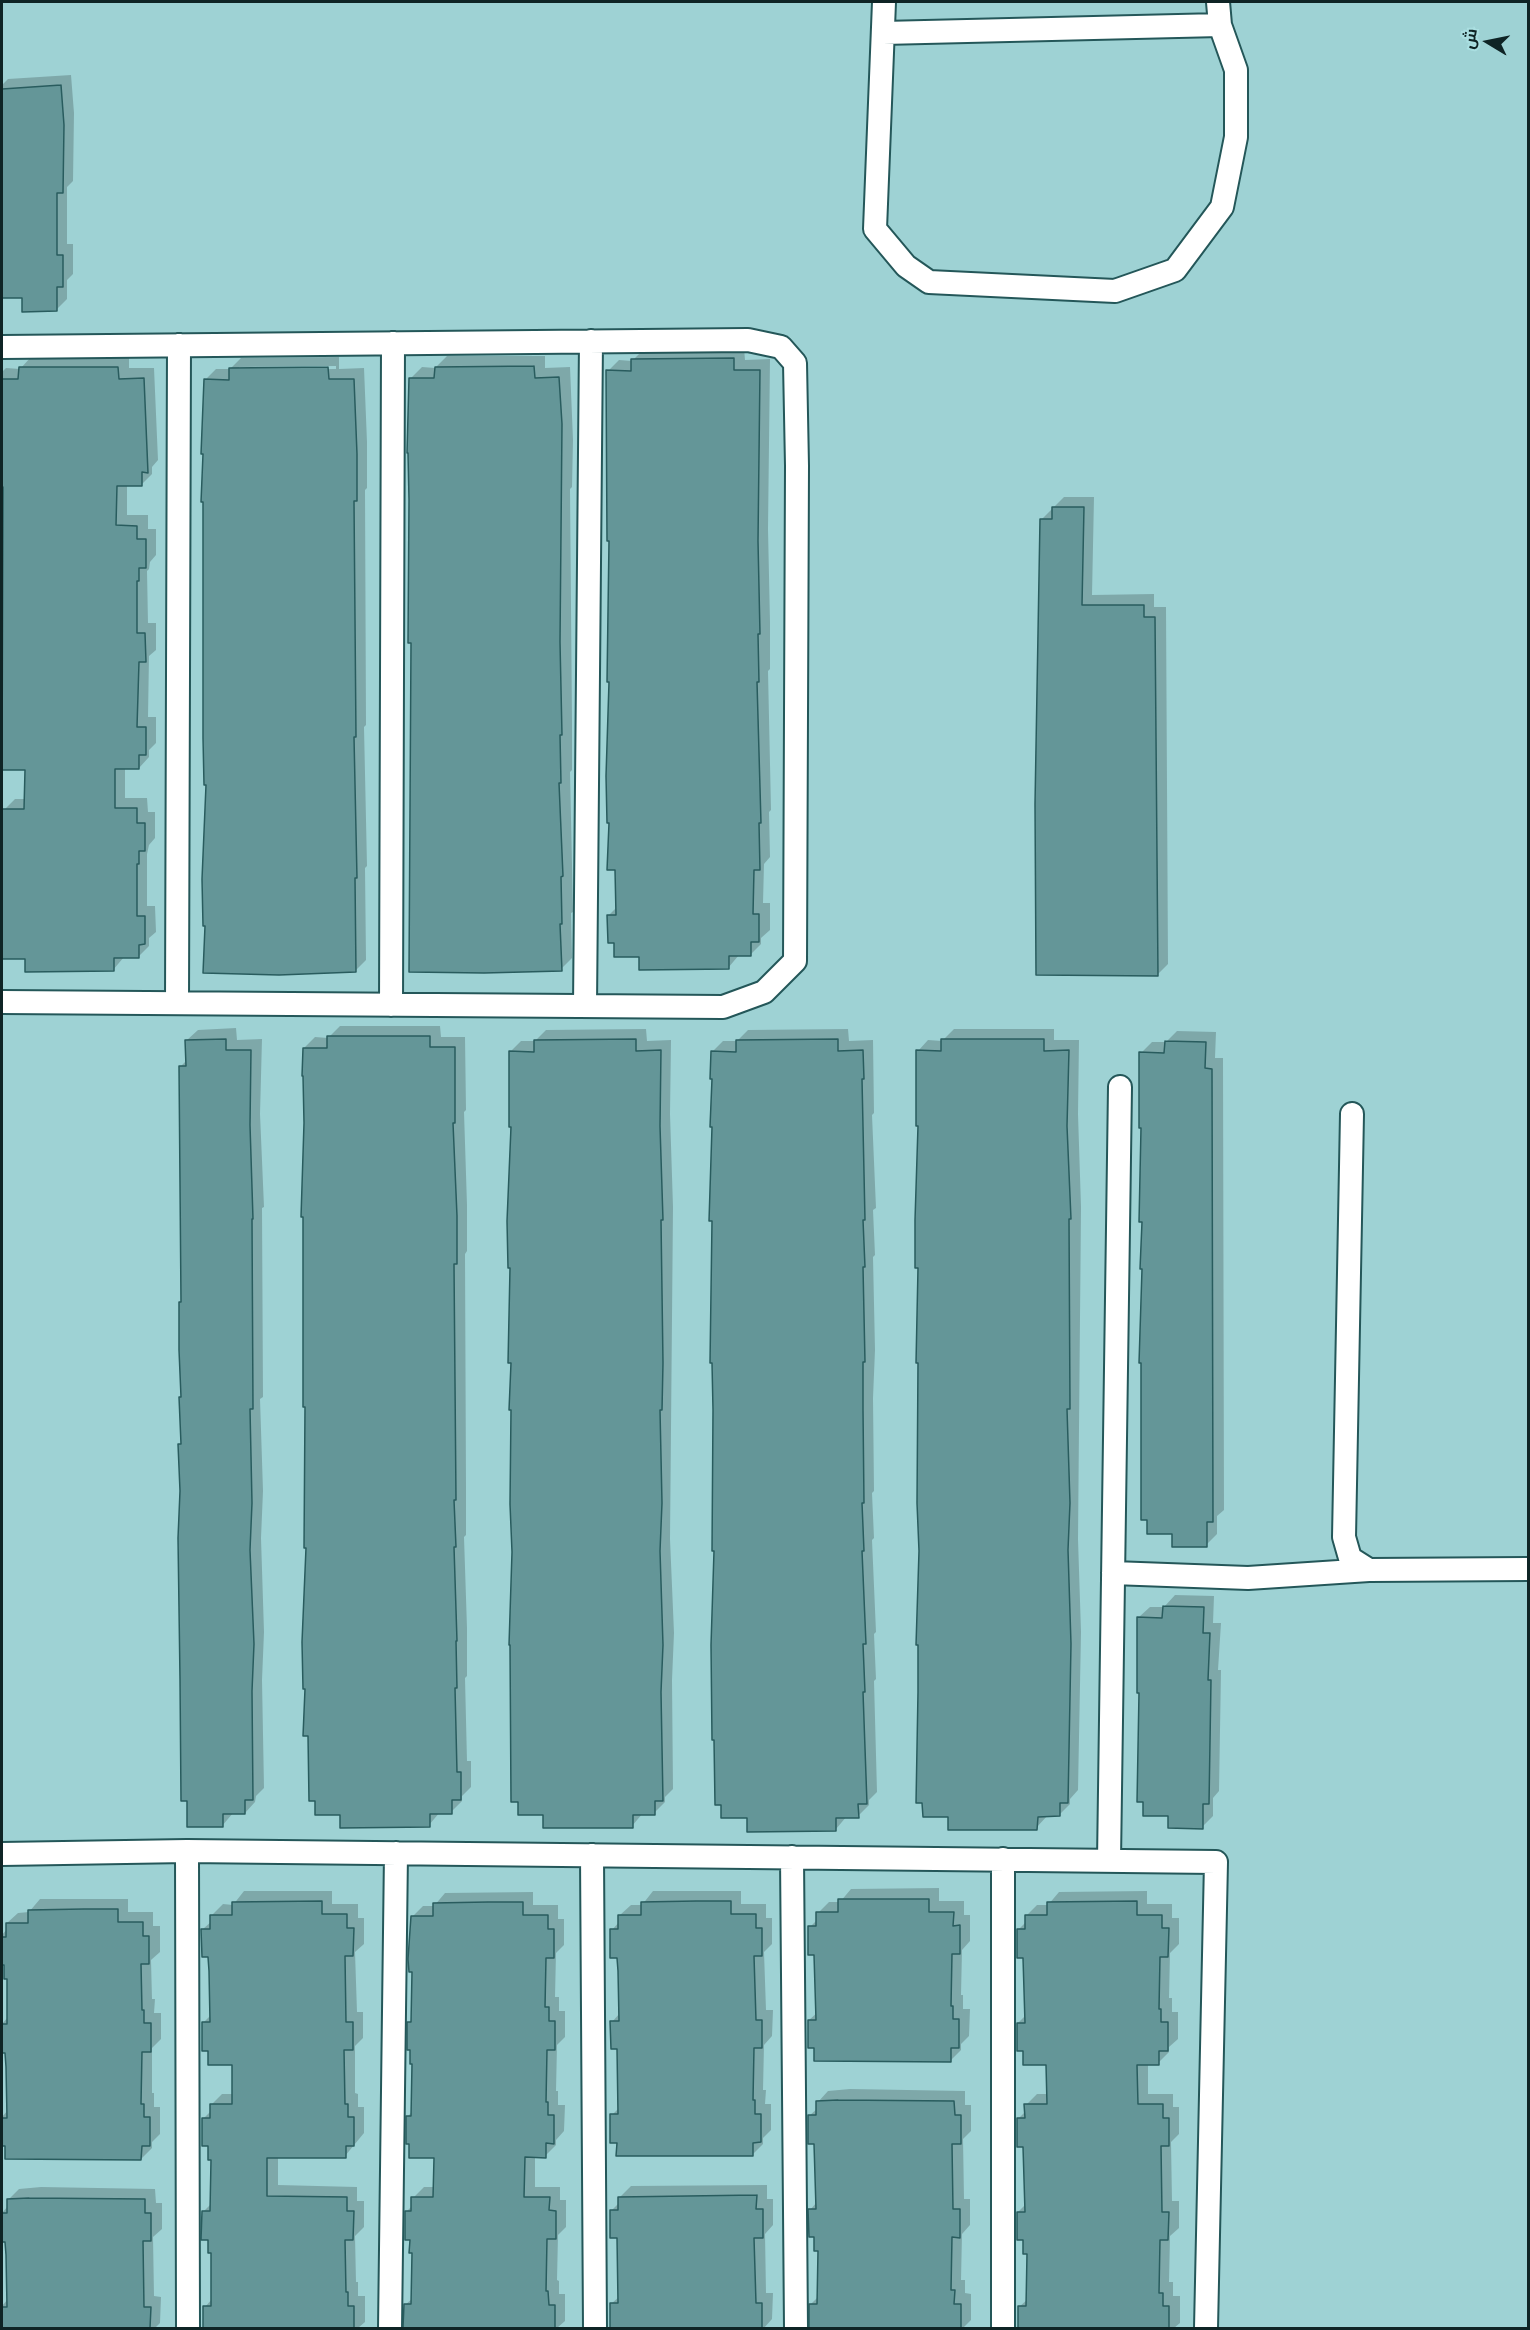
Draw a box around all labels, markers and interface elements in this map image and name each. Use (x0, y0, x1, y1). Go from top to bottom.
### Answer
north arrow (1458, 12, 1518, 72)
text: ش (1459, 27, 1481, 51)

